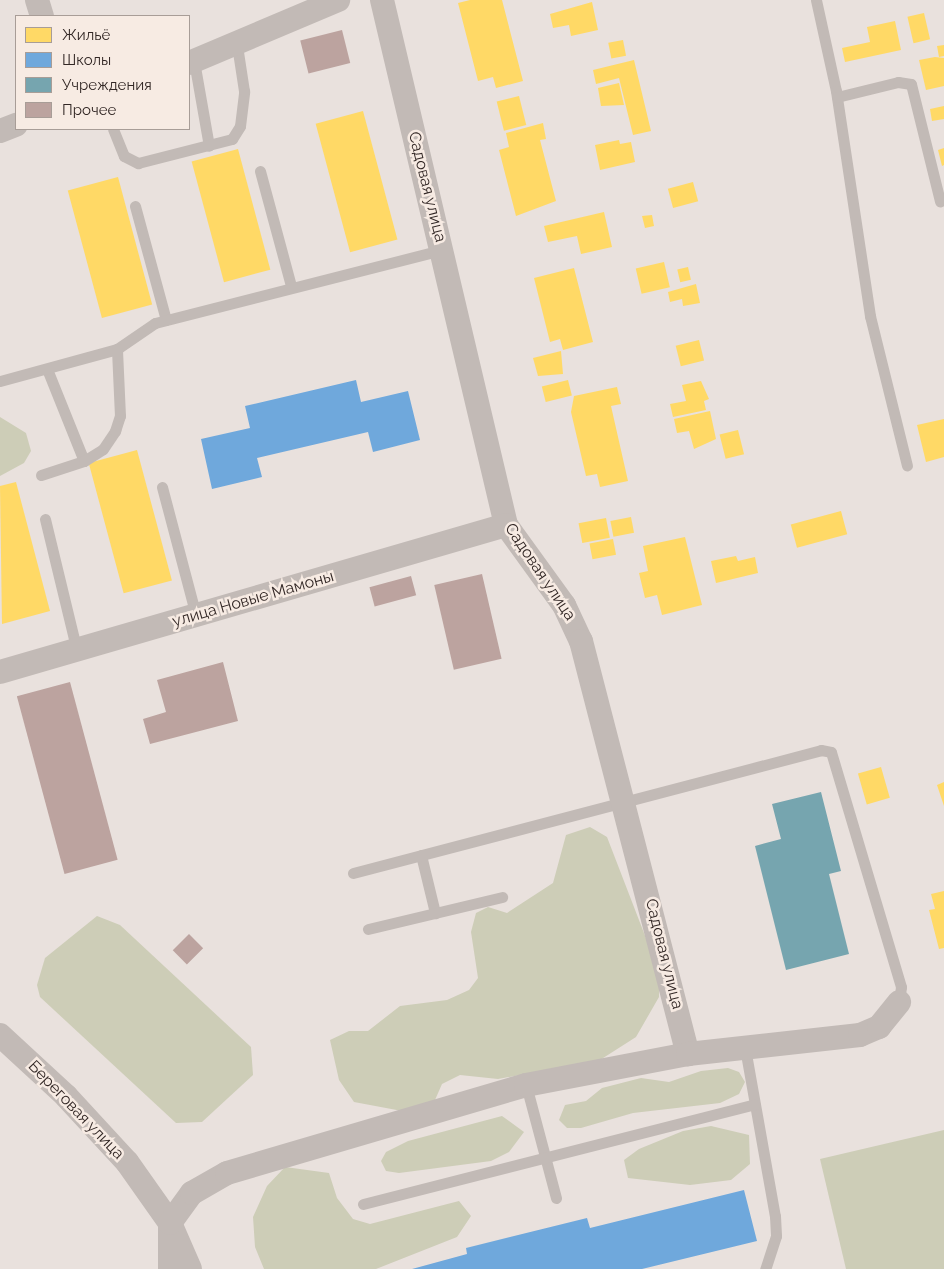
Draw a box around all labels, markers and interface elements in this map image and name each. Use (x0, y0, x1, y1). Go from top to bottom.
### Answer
legend (15, 15, 190, 130)
text: Жильё (62, 26, 110, 44)
text: Школы (62, 51, 111, 69)
text: Учреждения (62, 76, 152, 94)
text: Прочее (62, 101, 116, 119)
street label: Садовая улица (404, 130, 450, 244)
street label: Садовая улица (500, 520, 580, 624)
street label: улица Новые Мамоны (170, 567, 336, 631)
street label: Садовая улица (641, 897, 687, 1011)
street label: Береговая улица (24, 1057, 128, 1163)

